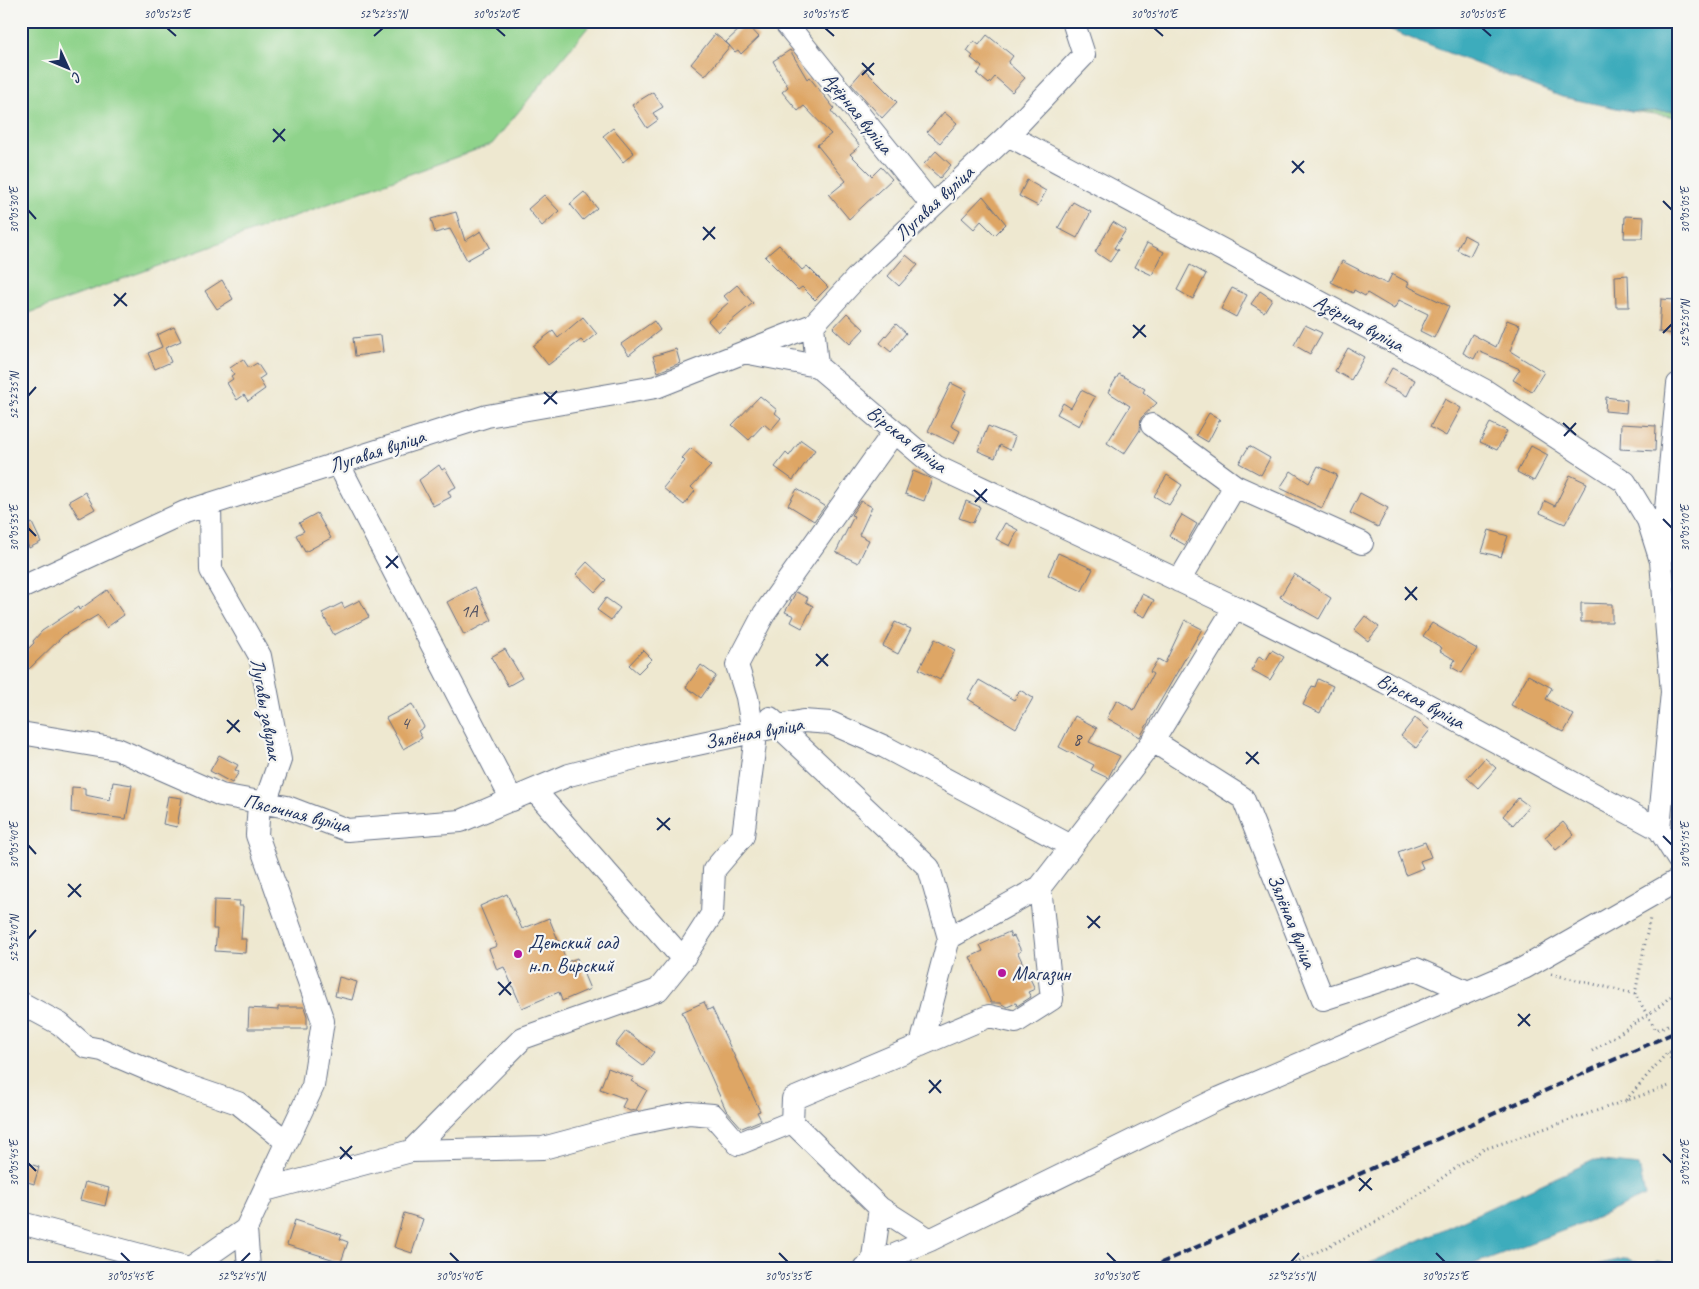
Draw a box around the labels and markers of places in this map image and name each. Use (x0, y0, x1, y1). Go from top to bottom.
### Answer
place label: Детский сад н.п. Вирский (528, 930, 619, 978)
marker: Детский сад н.п. Вирский (512, 948, 524, 960)
place label: Магазин (1012, 961, 1072, 986)
marker: Магазин (996, 967, 1008, 979)

